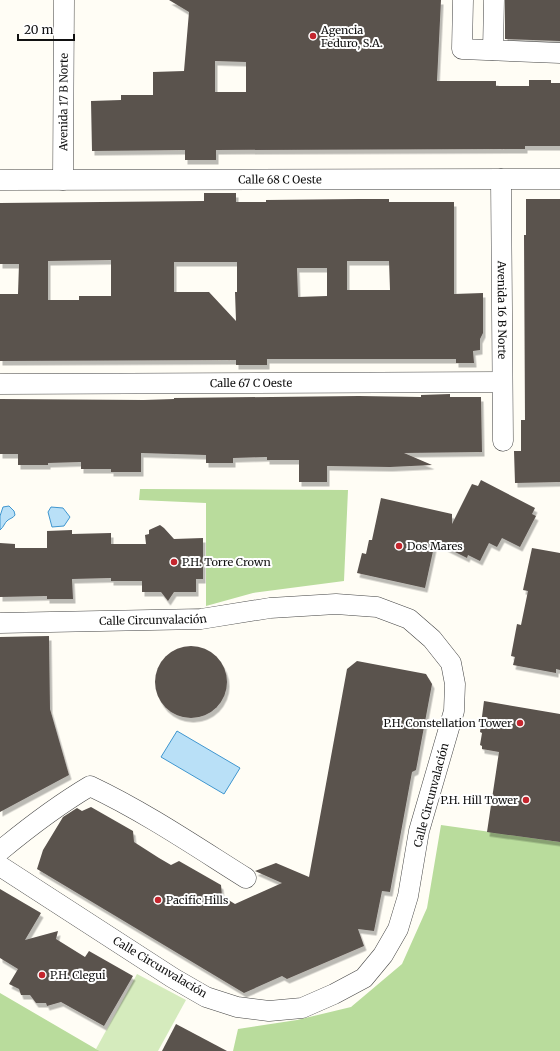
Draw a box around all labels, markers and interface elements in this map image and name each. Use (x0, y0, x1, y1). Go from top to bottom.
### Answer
scale bar (18, 16, 74, 42)
text: 20 m (24, 22, 53, 37)
place label: Agencia Feduro, S.A. (320, 23, 383, 50)
marker: Agencia Feduro, S.A. (308, 31, 318, 41)
street label: Avenida 17 B Norte (56, 53, 71, 152)
street label: Calle 68 C Oeste (238, 172, 322, 187)
street label: Avenida 16 B Norte (495, 260, 509, 360)
street label: Calle 67 C Oeste (210, 376, 292, 390)
place label: Dos Mares (407, 539, 463, 553)
marker: Dos Mares (394, 541, 404, 551)
place label: P.H. Torre Crown (182, 555, 271, 569)
marker: P.H. Torre Crown (169, 557, 179, 567)
street label: Calle Circunvalación (99, 611, 208, 628)
place label: P.H. Constellation Tower (383, 716, 512, 730)
marker: P.H. Constellation Tower (515, 718, 525, 728)
street label: Calle Circunvalación (410, 741, 452, 849)
place label: P.H. Hill Tower (440, 793, 518, 807)
marker: P.H. Hill Tower (521, 795, 531, 805)
place label: Pacific Hills (166, 893, 228, 907)
marker: Pacific Hills (153, 895, 163, 905)
street label: Calle Circunvalación (110, 933, 210, 1001)
place label: P.H. Clegui (50, 968, 106, 982)
marker: P.H. Clegui (37, 970, 47, 980)

